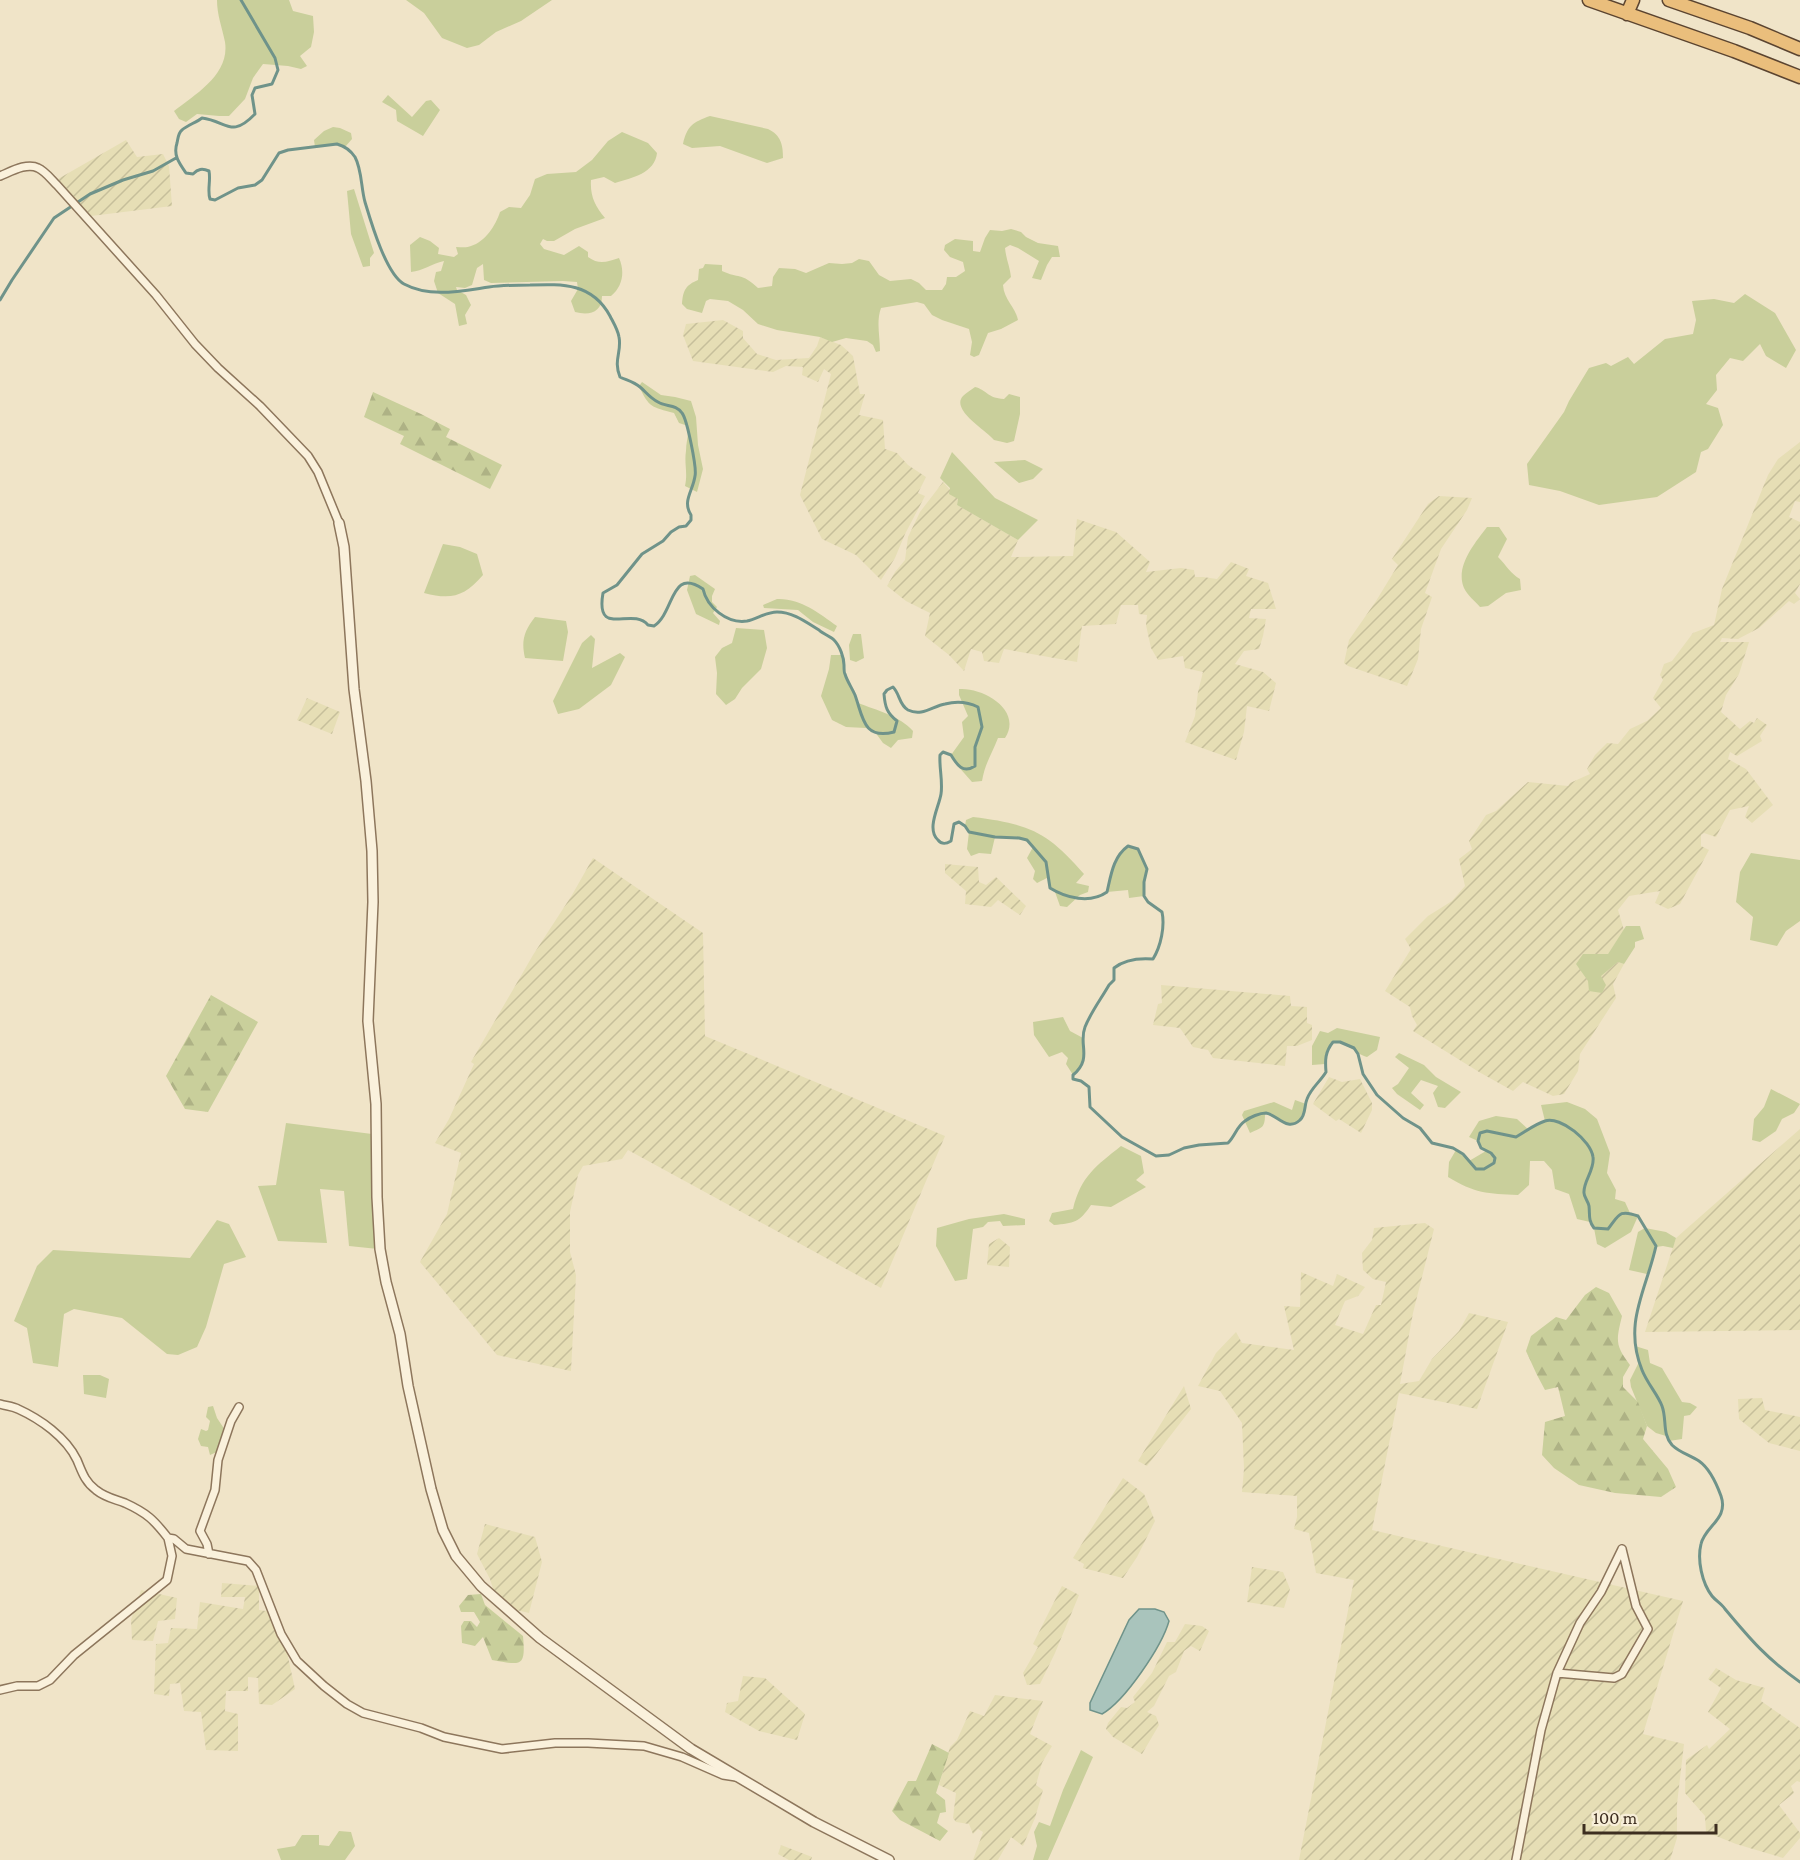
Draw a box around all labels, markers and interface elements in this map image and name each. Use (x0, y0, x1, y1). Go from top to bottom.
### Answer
scale bar (1584, 1797, 1716, 1835)
text: 100 m (1593, 1808, 1638, 1828)

